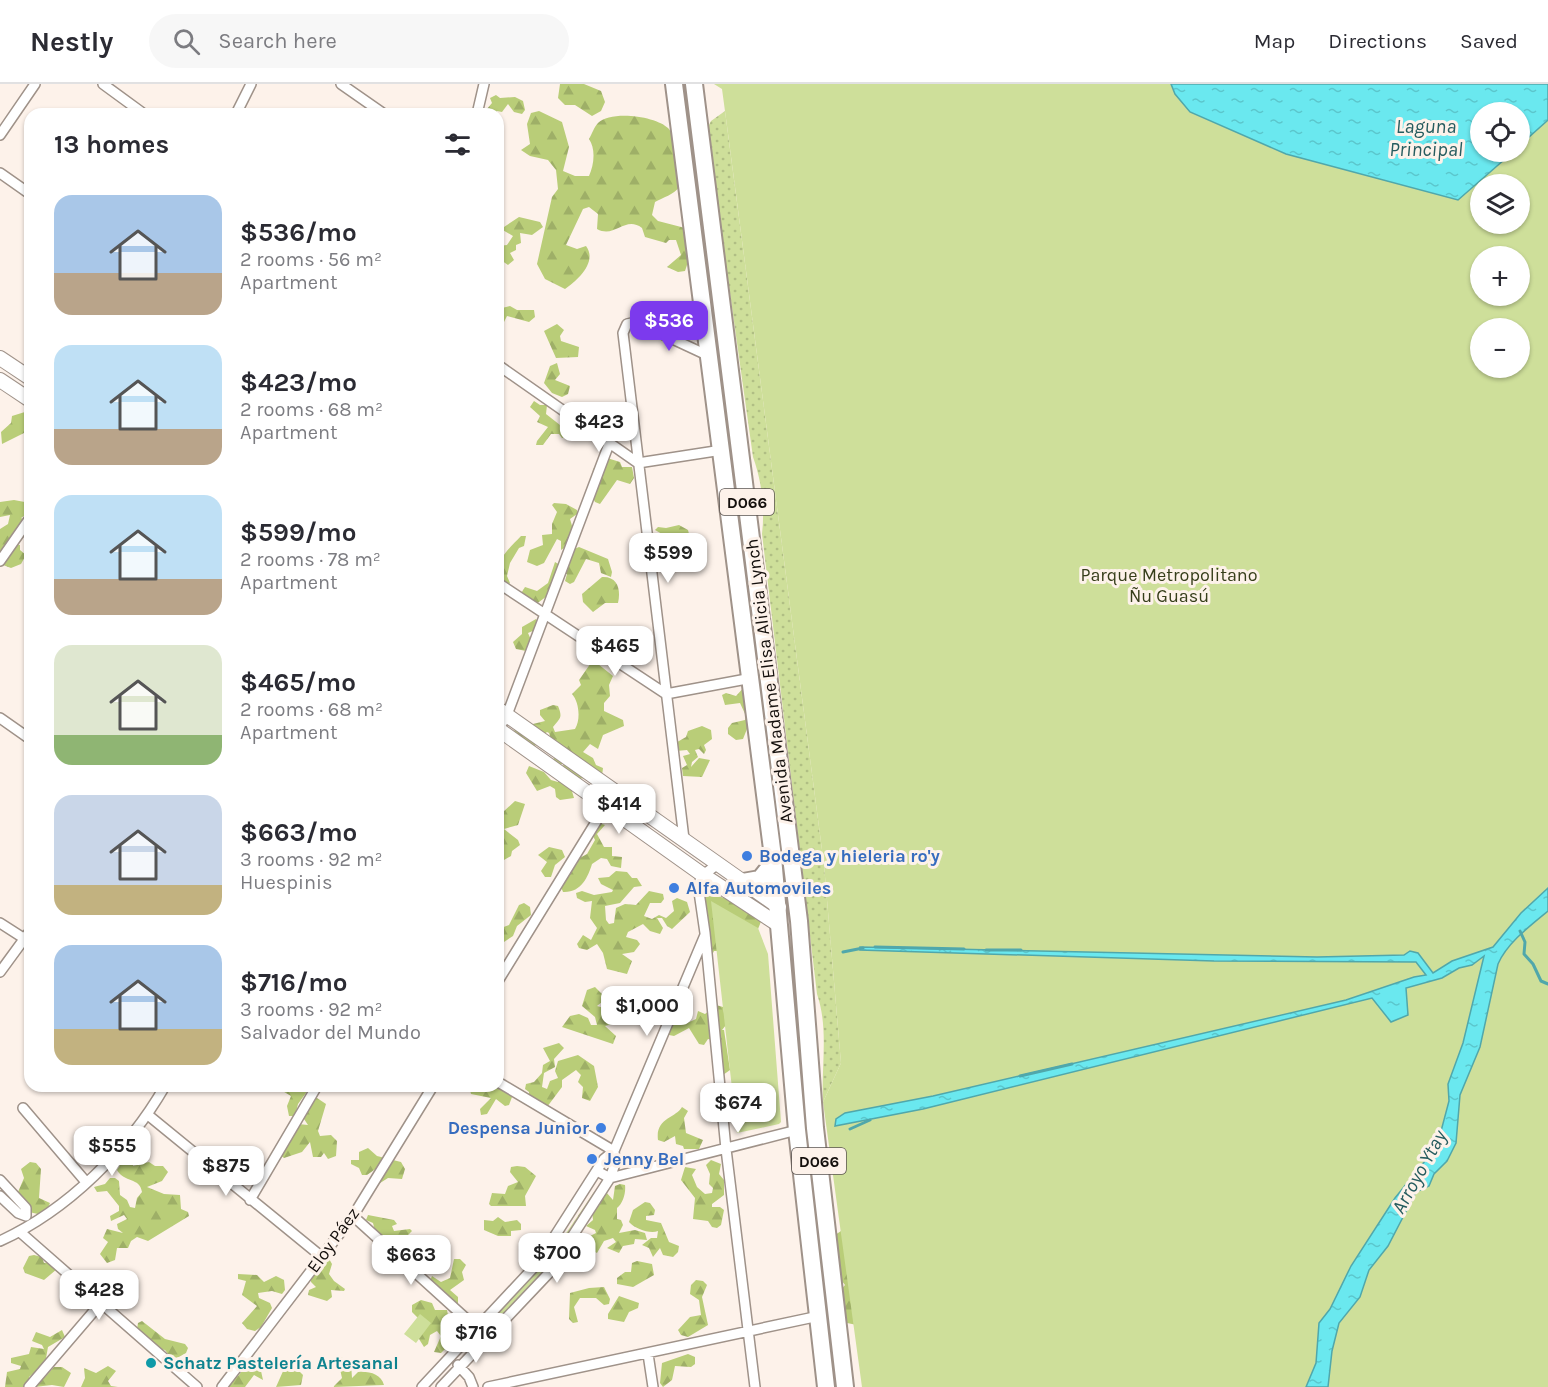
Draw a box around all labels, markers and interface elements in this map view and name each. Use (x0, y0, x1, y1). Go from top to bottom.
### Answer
search box (149, 14, 569, 68)
text: Nestly (30, 25, 113, 58)
icon: search (170, 25, 203, 58)
text: Search here (218, 28, 337, 54)
text: Map (1254, 29, 1295, 53)
text: Directions (1328, 29, 1427, 53)
text: Saved (1460, 29, 1518, 53)
map controls (1470, 102, 1530, 378)
button: locate (1470, 102, 1530, 162)
water label: Laguna Principal (1389, 115, 1463, 161)
icon: filters (441, 128, 474, 161)
text: 13 homes (54, 129, 169, 160)
button: layers (1470, 174, 1530, 234)
text: $536/mo (240, 217, 357, 248)
icon: home (102, 219, 174, 291)
button: + (1470, 246, 1530, 306)
text: 2 rooms · 56 m² (240, 248, 382, 271)
text: Apartment (240, 271, 338, 294)
pin: $536 (633, 301, 705, 352)
text: $536 (644, 309, 694, 332)
button: − (1470, 318, 1530, 378)
text: $423/mo (240, 367, 357, 398)
icon: home (102, 369, 174, 441)
text: 2 rooms · 68 m² (240, 398, 383, 421)
pin: $423 (563, 402, 635, 453)
text: $423 (574, 410, 624, 433)
text: Apartment (240, 421, 338, 444)
road number: D066 (720, 489, 774, 515)
text: $599/mo (240, 517, 356, 548)
icon: home (102, 519, 174, 591)
pin: $599 (632, 533, 704, 584)
street label: Avenida Madame Elisa Alicia Lynch (741, 538, 797, 824)
text: $599 (643, 541, 693, 564)
text: 2 rooms · 78 m² (240, 548, 381, 571)
park label: Parque Metropolitano Ñu Guasú (1080, 564, 1258, 607)
text: Apartment (240, 571, 338, 594)
pin: $465 (579, 626, 651, 677)
text: $465 (590, 634, 640, 657)
text: $465/mo (240, 667, 356, 698)
icon: home (102, 669, 174, 741)
text: 2 rooms · 68 m² (240, 698, 383, 721)
text: Apartment (240, 721, 338, 744)
pin: $414 (583, 784, 655, 835)
text: $414 (597, 792, 641, 815)
text: $663/mo (240, 817, 357, 848)
icon: home (102, 819, 174, 891)
place label: Bodega y hieleria ro'y (759, 845, 940, 867)
text: 3 rooms · 92 m² (240, 848, 383, 871)
marker: Bodega y hieleria ro'y (740, 849, 754, 863)
text: Huespinis (240, 871, 332, 894)
place label: Alfa Automoviles (686, 877, 831, 899)
marker: Alfa Automoviles (667, 881, 681, 895)
text: $716/mo (240, 967, 348, 998)
icon: home (102, 969, 174, 1041)
pin: $1,000 (598, 986, 696, 1037)
text: $1,000 (615, 994, 679, 1017)
text: 3 rooms · 92 m² (240, 998, 383, 1021)
text: Salvador del Mundo (240, 1021, 421, 1044)
pin: $674 (702, 1083, 774, 1134)
text: $674 (714, 1091, 762, 1114)
place label: Despensa Junior (448, 1117, 589, 1139)
marker: Despensa Junior (594, 1121, 608, 1135)
water label: Arroyo Ytay (1387, 1125, 1452, 1218)
pin: $555 (76, 1126, 148, 1177)
text: $555 (88, 1134, 136, 1157)
pin: $875 (190, 1146, 262, 1197)
place label: Jenny Bel (604, 1148, 684, 1170)
road number: D066 (792, 1148, 846, 1174)
marker: Jenny Bel (585, 1152, 599, 1166)
text: $875 (202, 1154, 250, 1177)
street label: Eloy Páez (302, 1203, 364, 1277)
pin: $700 (521, 1233, 593, 1284)
pin: $663 (375, 1235, 447, 1286)
text: $700 (532, 1241, 582, 1264)
text: $663 (386, 1243, 436, 1266)
pin: $428 (63, 1270, 135, 1321)
text: $428 (74, 1278, 124, 1301)
pin: $716 (440, 1313, 512, 1364)
text: $716 (455, 1321, 498, 1344)
place label: Schatz Pastelería Artesanal (163, 1352, 399, 1374)
marker: Schatz Pastelería Artesanal (144, 1356, 158, 1370)

